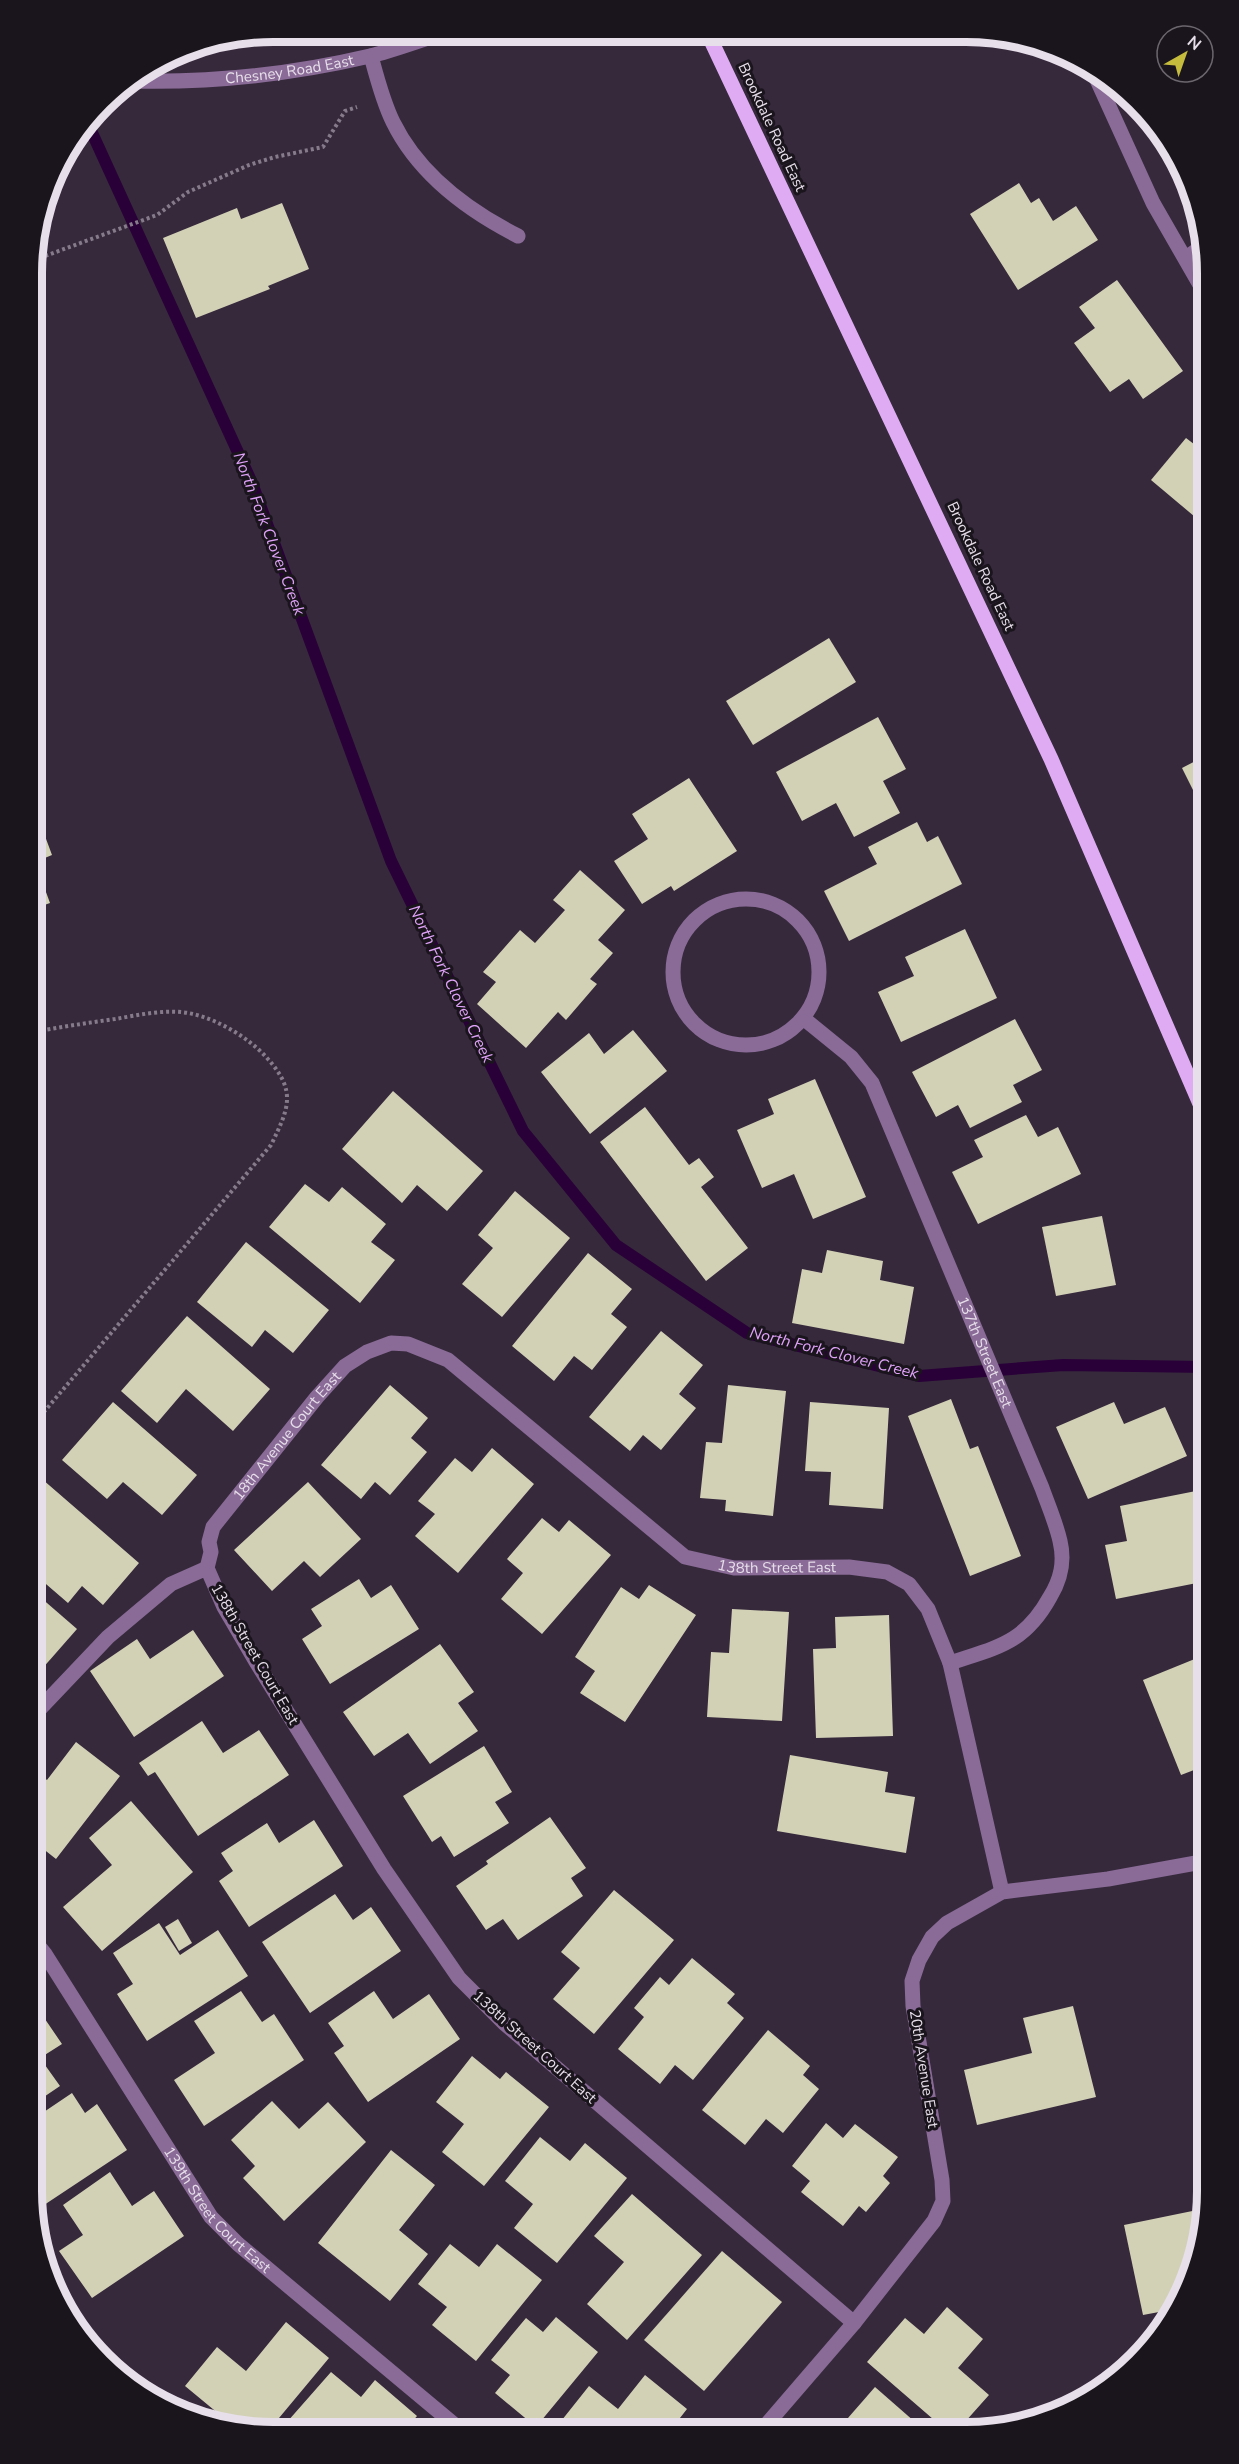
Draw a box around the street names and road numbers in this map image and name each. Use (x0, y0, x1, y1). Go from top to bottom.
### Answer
street label: Chesney Road East (224, 50, 356, 88)
street label: Brookdale Road East (733, 59, 811, 195)
street label: Brookdale Road East (942, 498, 1020, 634)
street label: 137th Street East (953, 1293, 1017, 1411)
street label: 18th Avenue Court East (228, 1367, 346, 1504)
street label: 138th Street East (716, 1555, 837, 1578)
street label: 138th Street Court East (206, 1580, 304, 1729)
street label: 138th Street Court East (469, 1986, 602, 2108)
street label: 20th Avenue East (905, 2008, 943, 2130)
street label: 139th Street Court East (159, 2143, 276, 2278)

